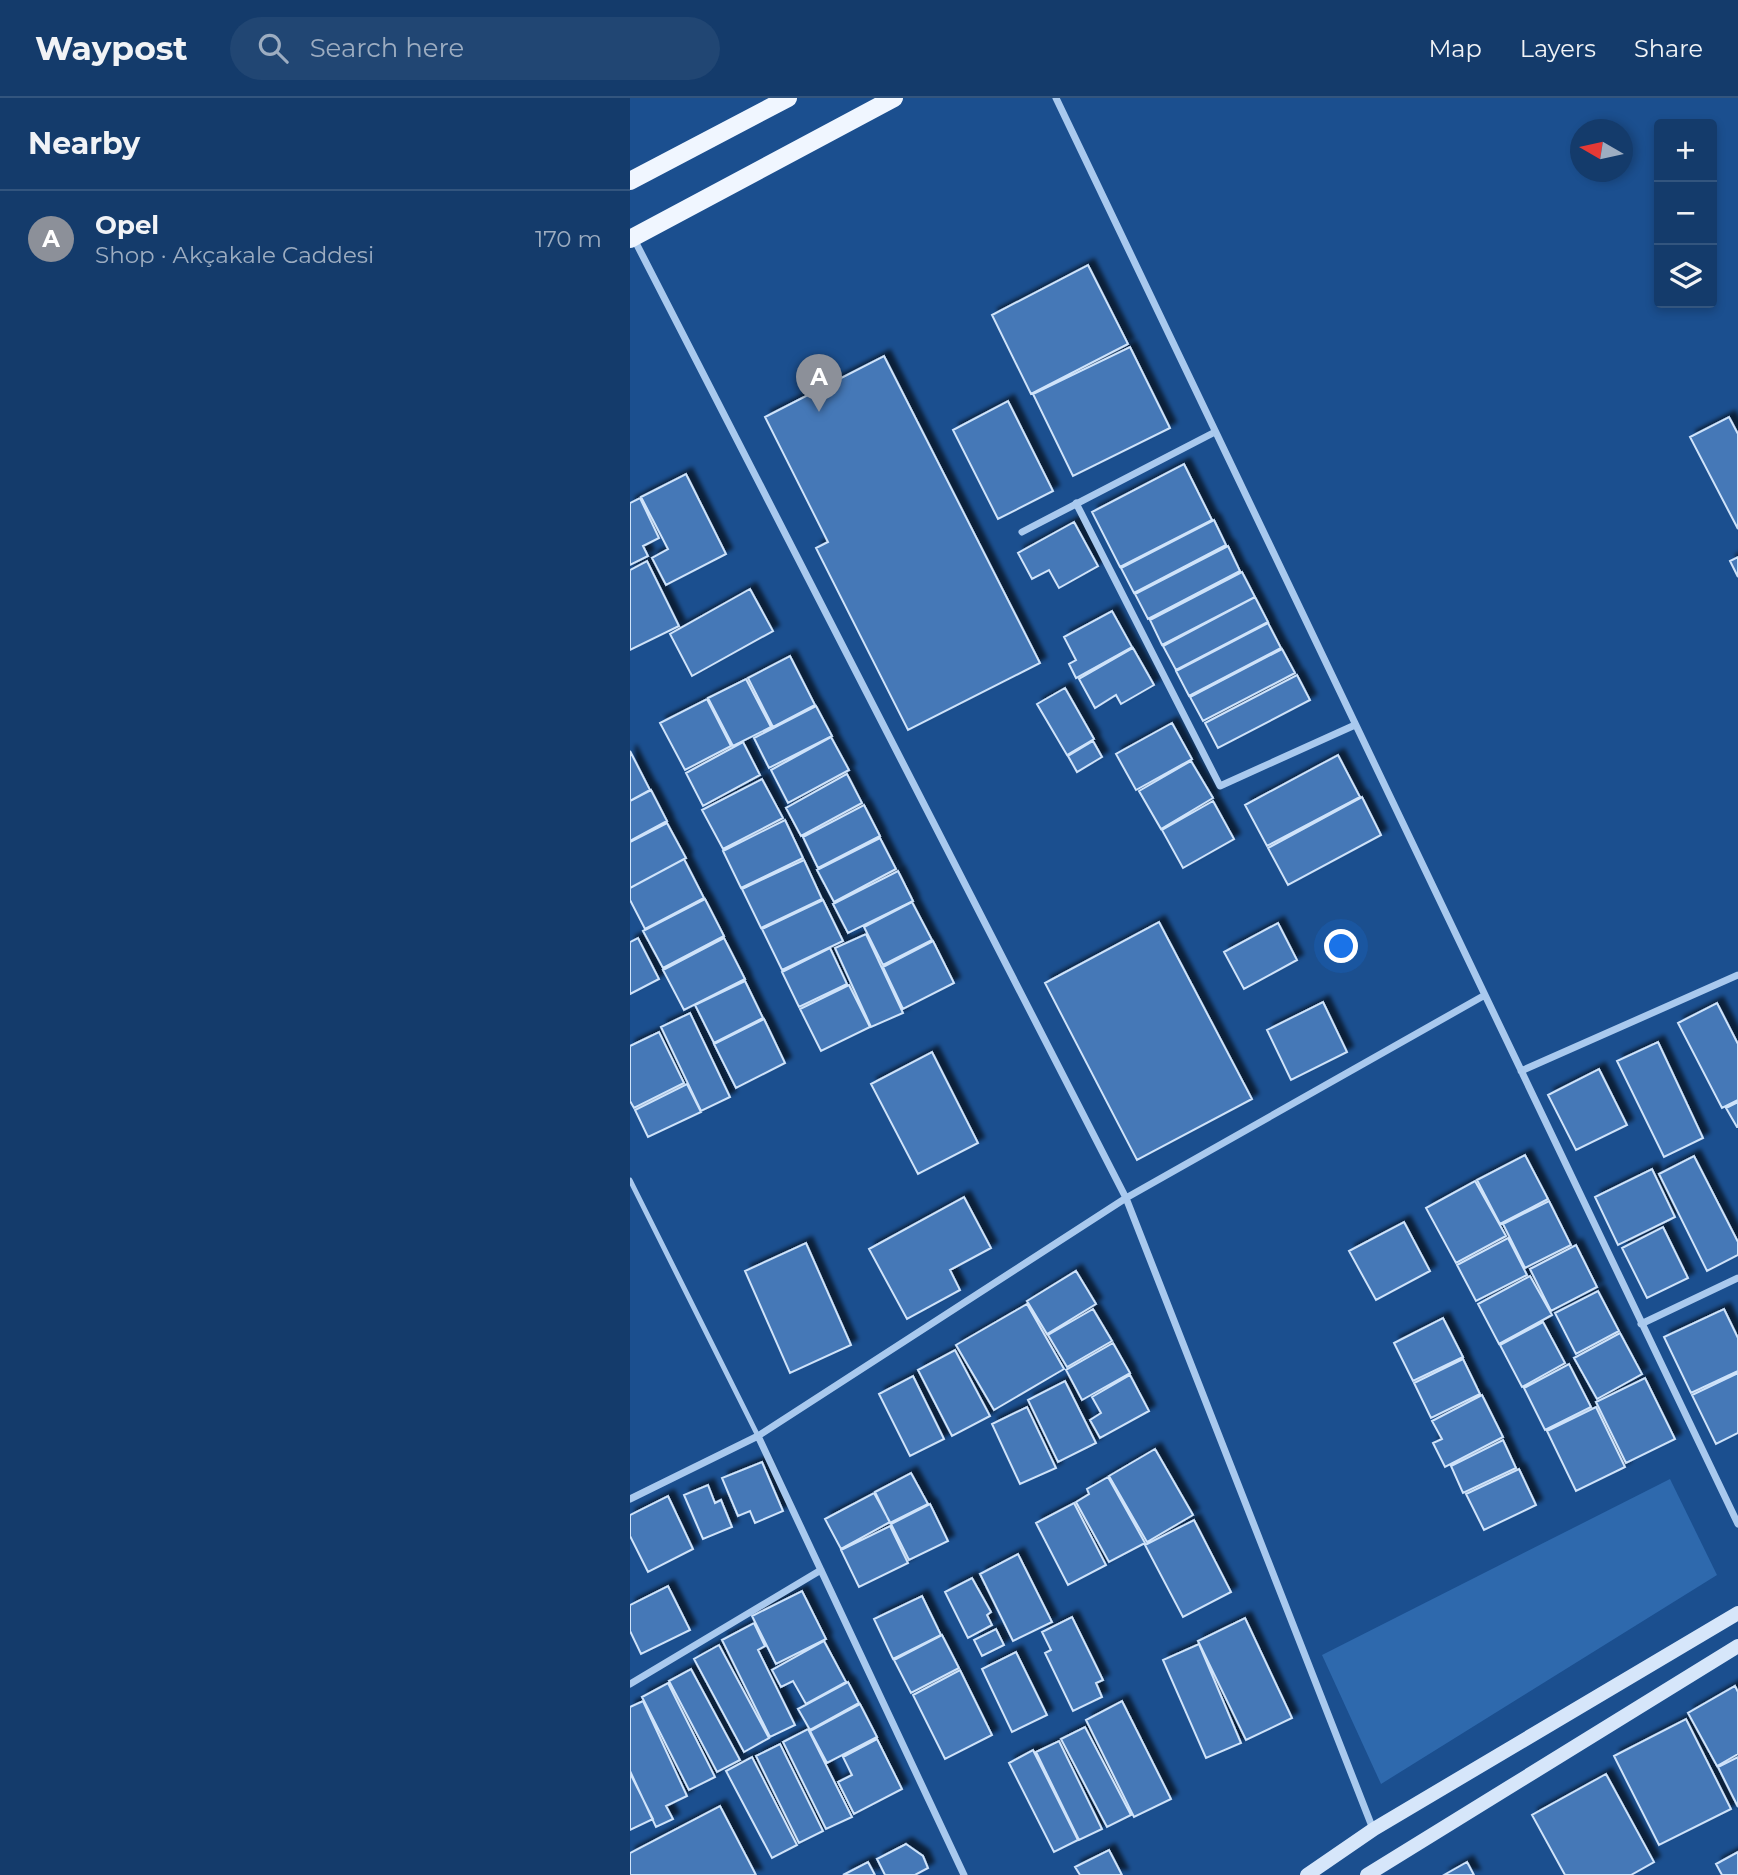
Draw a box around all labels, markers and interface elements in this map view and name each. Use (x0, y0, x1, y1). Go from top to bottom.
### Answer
search box (230, 17, 720, 80)
text: Waypost (35, 28, 188, 68)
icon: search (254, 29, 292, 67)
text: Search here (310, 32, 464, 64)
text: Map (1428, 34, 1482, 63)
text: Layers (1520, 34, 1596, 63)
text: Share (1634, 34, 1703, 63)
north arrow (1570, 119, 1633, 182)
map controls (1654, 119, 1717, 308)
button: + (1654, 119, 1717, 182)
text: Nearby (28, 125, 140, 162)
button: − (1654, 182, 1717, 245)
text: Opel (95, 209, 159, 241)
text: A (42, 225, 60, 253)
text: 170 m (535, 225, 602, 253)
text: Shop · Akçakale Caddesi (95, 241, 374, 269)
button: layers (1654, 245, 1717, 308)
pin: A (796, 354, 842, 412)
your location (1324, 929, 1358, 963)

